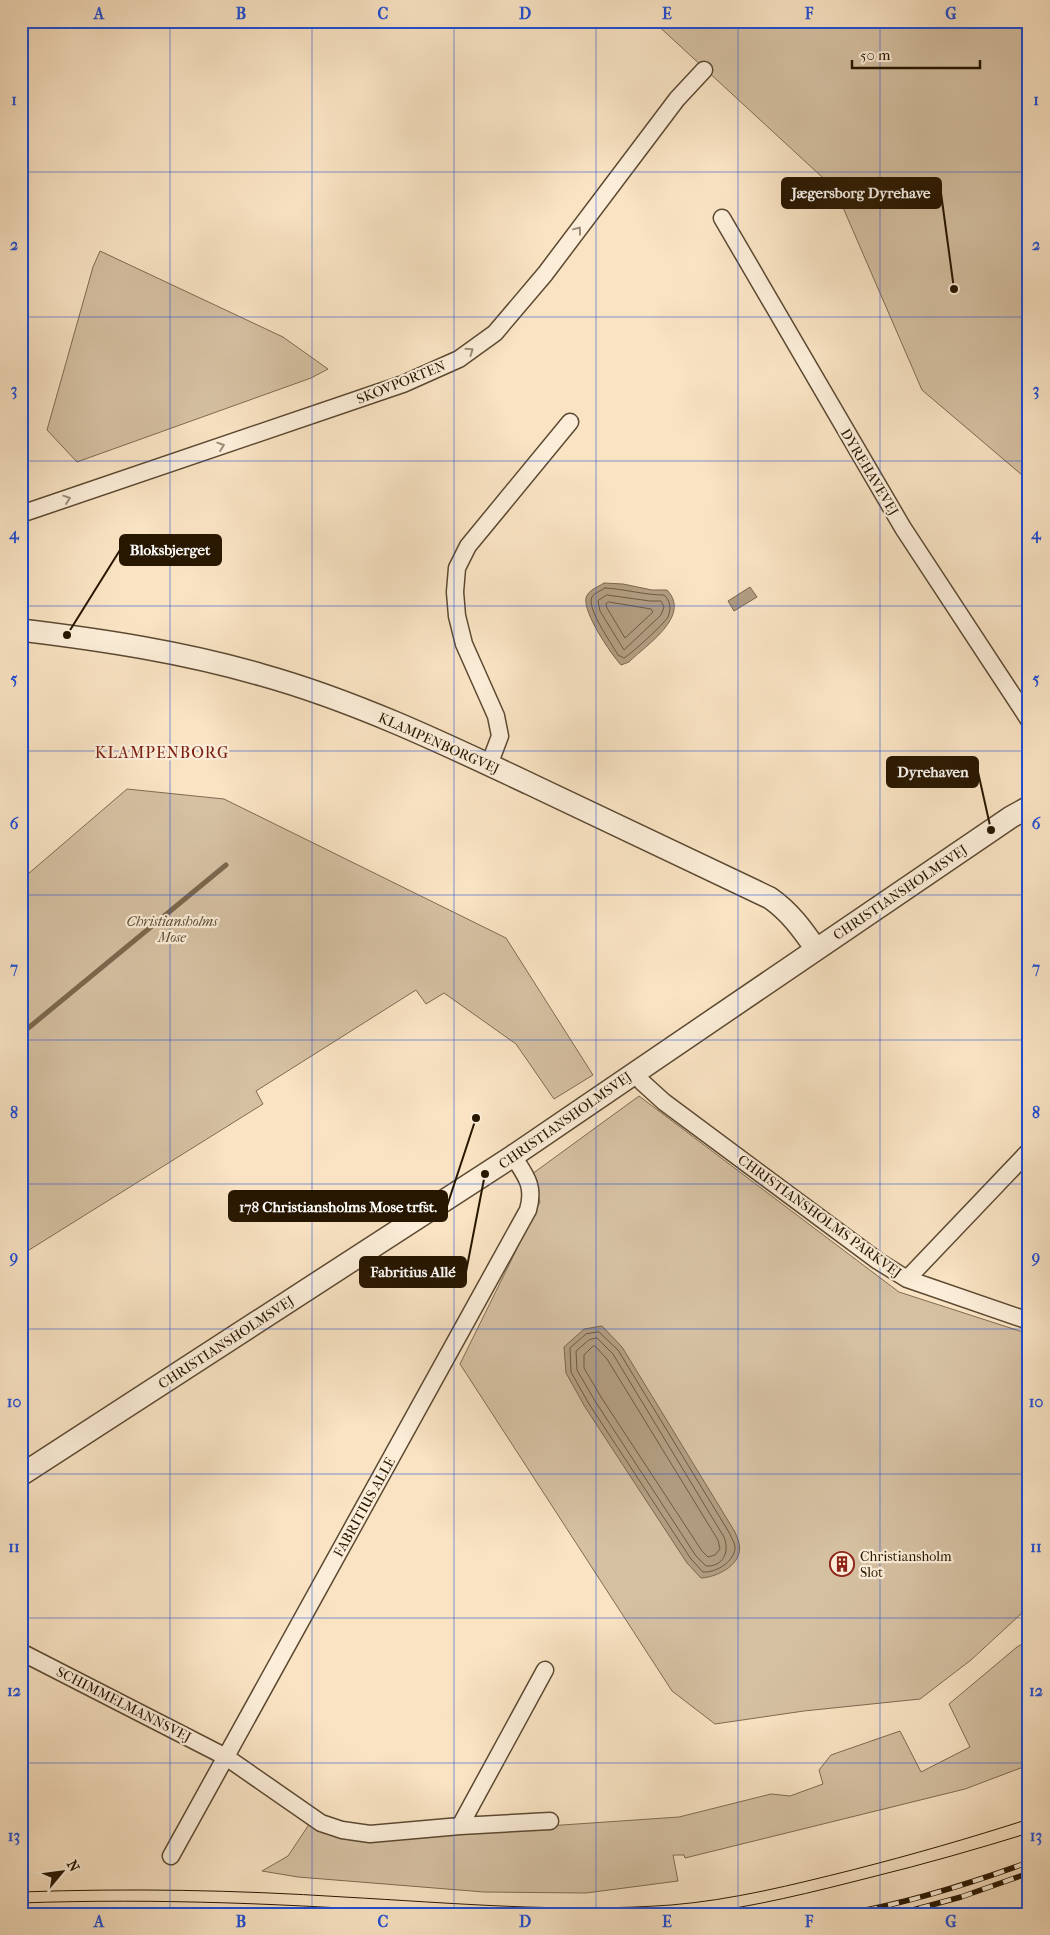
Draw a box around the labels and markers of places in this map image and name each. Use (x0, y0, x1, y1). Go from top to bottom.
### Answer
callout: Jægersborg Dyrehave (782, 178, 941, 208)
callout: Bloksbjerget (120, 535, 221, 565)
callout: Dyrehaven (887, 757, 978, 787)
callout: 178 Christiansholms Mose trfst. (229, 1191, 447, 1221)
callout: Fabritius Allé (360, 1257, 466, 1287)
place label: Christiansholm Slot (860, 1548, 952, 1581)
building icon: Christiansholm Slot (829, 1551, 855, 1577)

